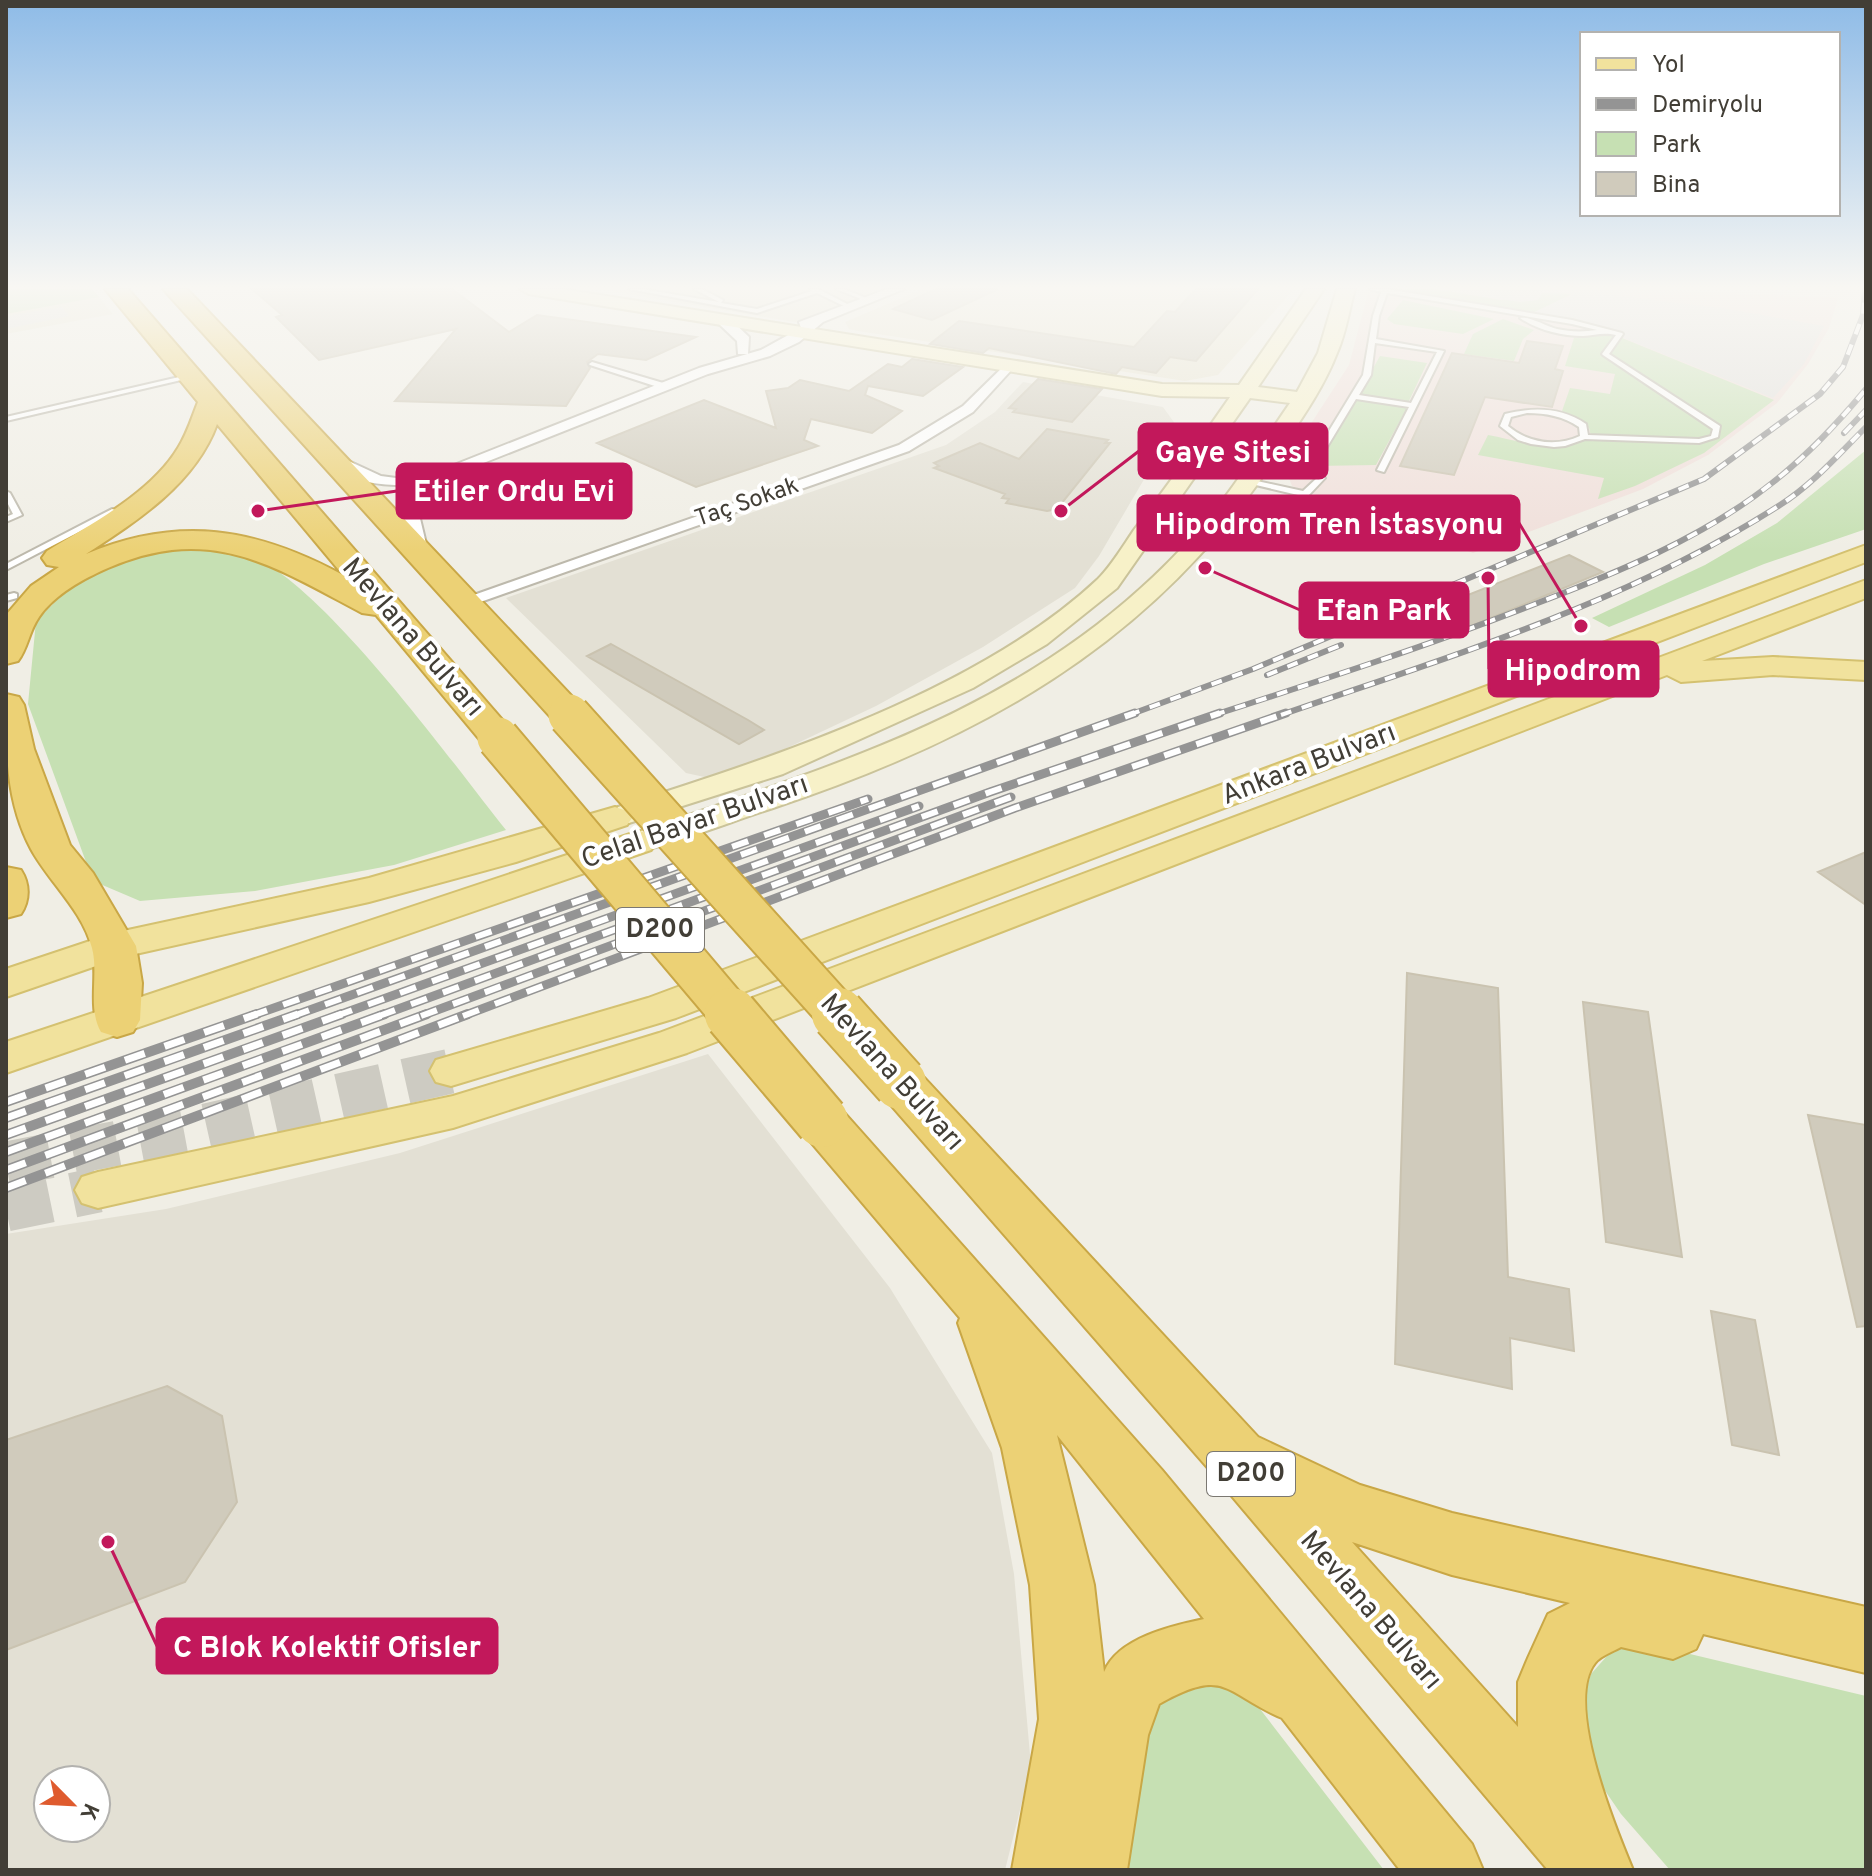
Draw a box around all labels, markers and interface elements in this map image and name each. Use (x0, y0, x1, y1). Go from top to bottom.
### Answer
legend (1580, 32, 1840, 216)
text: Yol (1652, 51, 1685, 81)
text: Demiryolu (1652, 91, 1763, 121)
text: Park (1652, 131, 1702, 161)
text: Bina (1652, 171, 1700, 201)
callout: Gaye Sitesi (1139, 424, 1327, 478)
text: Gaye Sitesi (1155, 436, 1311, 473)
callout: Etiler Ordu Evi (397, 464, 631, 518)
street label: Taç Sokak (691, 471, 803, 535)
text: Etiler Ordu Evi (413, 475, 615, 512)
callout: Hipodrom Tren İstasyonu (1138, 496, 1519, 550)
text: Hipodrom Tren İstasyonu (1155, 506, 1503, 545)
street label: Mevlana Bulvarı (333, 551, 491, 725)
callout: Efan Park (1300, 583, 1468, 637)
text: Efan Park (1316, 594, 1452, 631)
callout: Hipodrom (1489, 642, 1658, 696)
text: Hipodrom (1505, 654, 1641, 691)
street label: Ankara Bulvarı (1217, 715, 1401, 815)
street label: Celal Bayar Bulvarı (577, 767, 813, 879)
road number: D200 (616, 908, 704, 952)
street label: Mevlana Bulvarı (811, 987, 971, 1159)
road number: D200 (1207, 1452, 1295, 1496)
street label: Mevlana Bulvarı (1291, 1524, 1449, 1698)
callout: C Blok Kolektif Ofisler (157, 1619, 497, 1673)
text: C Blok Kolektif Ofisler (173, 1631, 482, 1668)
north arrow (32, 1764, 112, 1844)
text: K (72, 1799, 103, 1824)

